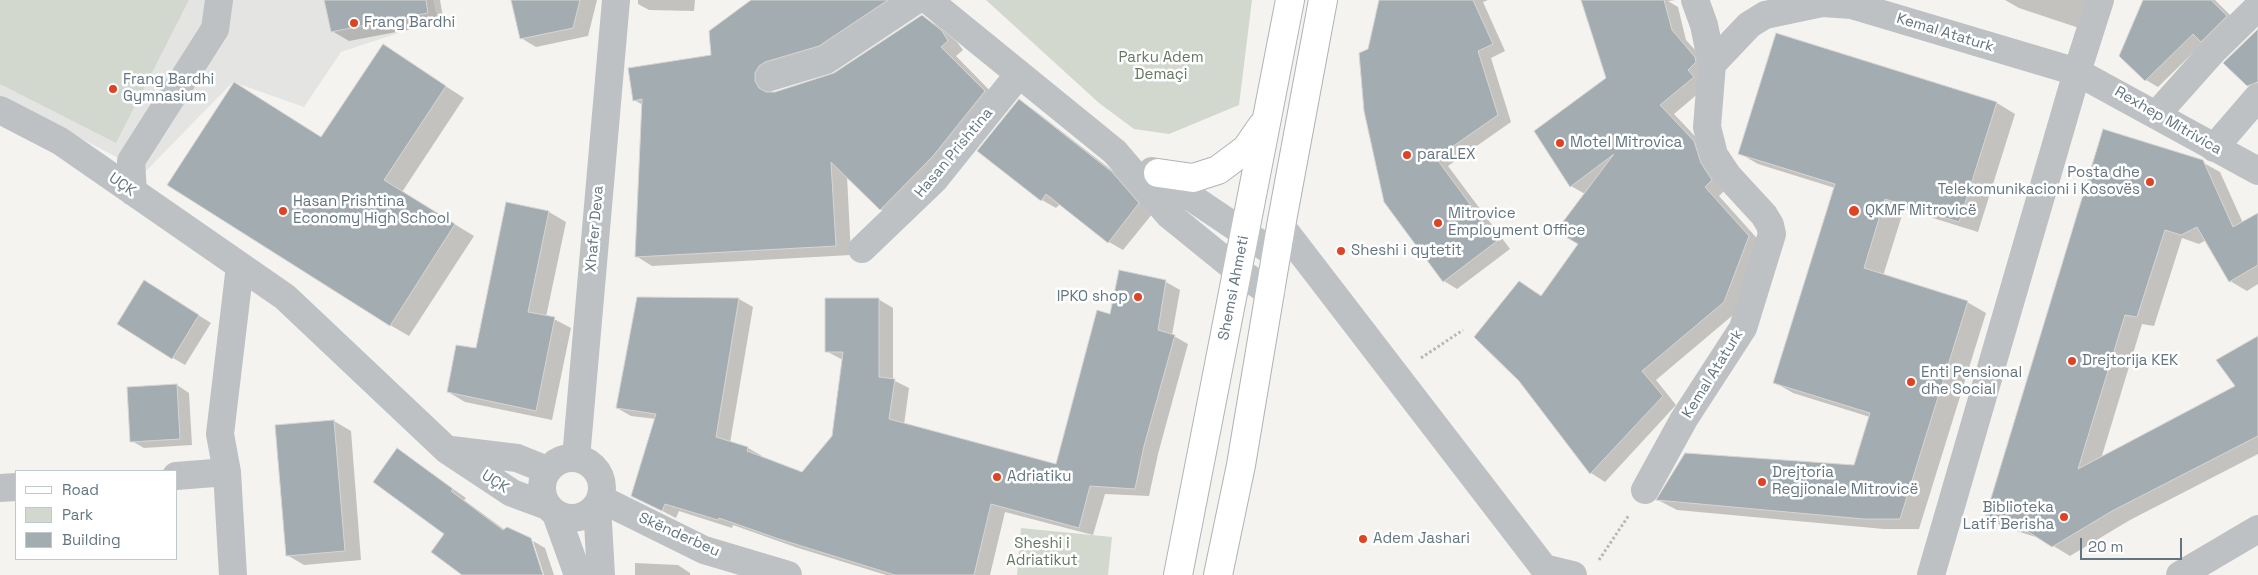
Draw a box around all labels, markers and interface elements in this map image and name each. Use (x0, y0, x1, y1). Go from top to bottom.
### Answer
street label: Kemal Ataturk (1894, 10, 1996, 56)
place label: Frang Bardhi (364, 14, 455, 32)
marker: Frang Bardhi (348, 17, 360, 29)
park label: Parku Adem Demaçi (1118, 49, 1204, 84)
place label: Frang Bardhi Gymnasium (123, 71, 214, 106)
marker: Frang Bardhi Gymnasium (107, 83, 119, 95)
street label: Rexhep Mitrivica (2111, 83, 2225, 159)
street label: Hasan Prishtina (911, 104, 997, 202)
place label: Motel Mitrovica (1570, 134, 1682, 152)
marker: Motel Mitrovica (1554, 137, 1566, 149)
place label: paraLEX (1417, 146, 1476, 164)
marker: paraLEX (1401, 149, 1413, 161)
place label: Posta dhe Telekomunikacioni i Kosovës (1937, 164, 2140, 199)
street label: UÇK (105, 169, 139, 201)
marker: Posta dhe Telekomunikacioni i Kosovës (2144, 176, 2156, 188)
street label: Xhafer Deva (582, 185, 608, 273)
place label: Hasan Prishtina Economy High School (293, 193, 450, 228)
place label: QKMF Mitrovicë (1865, 202, 1977, 220)
marker: QKMF Mitrovicë (1847, 204, 1861, 218)
marker: Hasan Prishtina Economy High School (277, 205, 289, 217)
place label: Mitrovice Employment Office (1448, 205, 1585, 240)
marker: Mitrovice Employment Office (1432, 217, 1444, 229)
street label: Shemsi Ahmeti (1215, 234, 1253, 342)
place label: Sheshi i qytetit (1351, 242, 1462, 260)
marker: Sheshi i qytetit (1335, 245, 1347, 257)
place label: IPKO shop (1057, 288, 1128, 306)
marker: IPKO shop (1132, 291, 1144, 303)
street label: Kemal Ataturk (1679, 327, 1747, 421)
place label: Drejtorija KEK (2082, 352, 2178, 370)
marker: Drejtorija KEK (2066, 355, 2078, 367)
place label: Enti Pensional dhe Social (1921, 364, 2022, 399)
marker: Enti Pensional dhe Social (1905, 376, 1917, 388)
place label: Drejtoria Regjionale Mitrovicë (1772, 464, 1918, 499)
street label: UÇK (478, 467, 512, 497)
place label: Adriatiku (1007, 468, 1071, 486)
legend (15, 470, 178, 560)
marker: Adriatiku (991, 471, 1003, 483)
marker: Drejtoria Regjionale Mitrovicë (1756, 476, 1768, 488)
text: Road (62, 480, 99, 499)
place label: Biblioteka Latif Berisha (1963, 499, 2054, 534)
text: Park (62, 505, 93, 524)
street label: Skënderbeu (636, 509, 722, 561)
marker: Biblioteka Latif Berisha (2058, 511, 2070, 523)
scale bar (2083, 528, 2186, 560)
text: Building (62, 530, 121, 549)
place label: Adem Jashari (1373, 530, 1470, 548)
marker: Adem Jashari (1357, 533, 1369, 545)
park label: Sheshi i Adriatikut (1006, 535, 1078, 570)
text: 20 m (2088, 537, 2123, 556)

